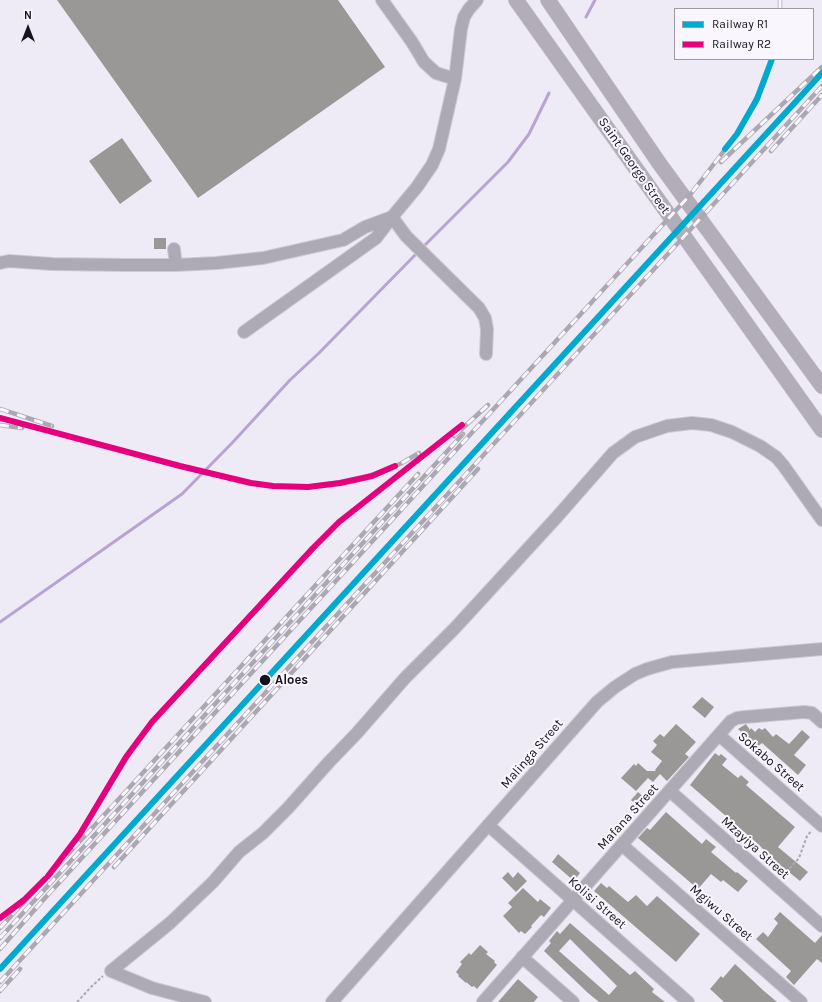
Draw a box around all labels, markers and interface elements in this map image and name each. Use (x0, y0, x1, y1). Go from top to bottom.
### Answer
north arrow (8, 8, 48, 48)
legend (674, 8, 814, 60)
text: N (24, 9, 32, 22)
text: Railway R1 (712, 17, 768, 31)
text: Railway R2 (712, 37, 771, 51)
street label: Saint George Street (595, 115, 673, 217)
place label: Aloes (275, 672, 308, 688)
marker: Aloes (258, 673, 272, 687)
street label: Malinga Street (498, 716, 566, 792)
street label: Sokabo Street (735, 729, 807, 795)
street label: Mafana Street (594, 781, 662, 853)
street label: Mzayiya Street (718, 813, 792, 883)
street label: Kolisi Street (565, 873, 629, 933)
street label: Mgiwu Street (686, 881, 756, 945)

